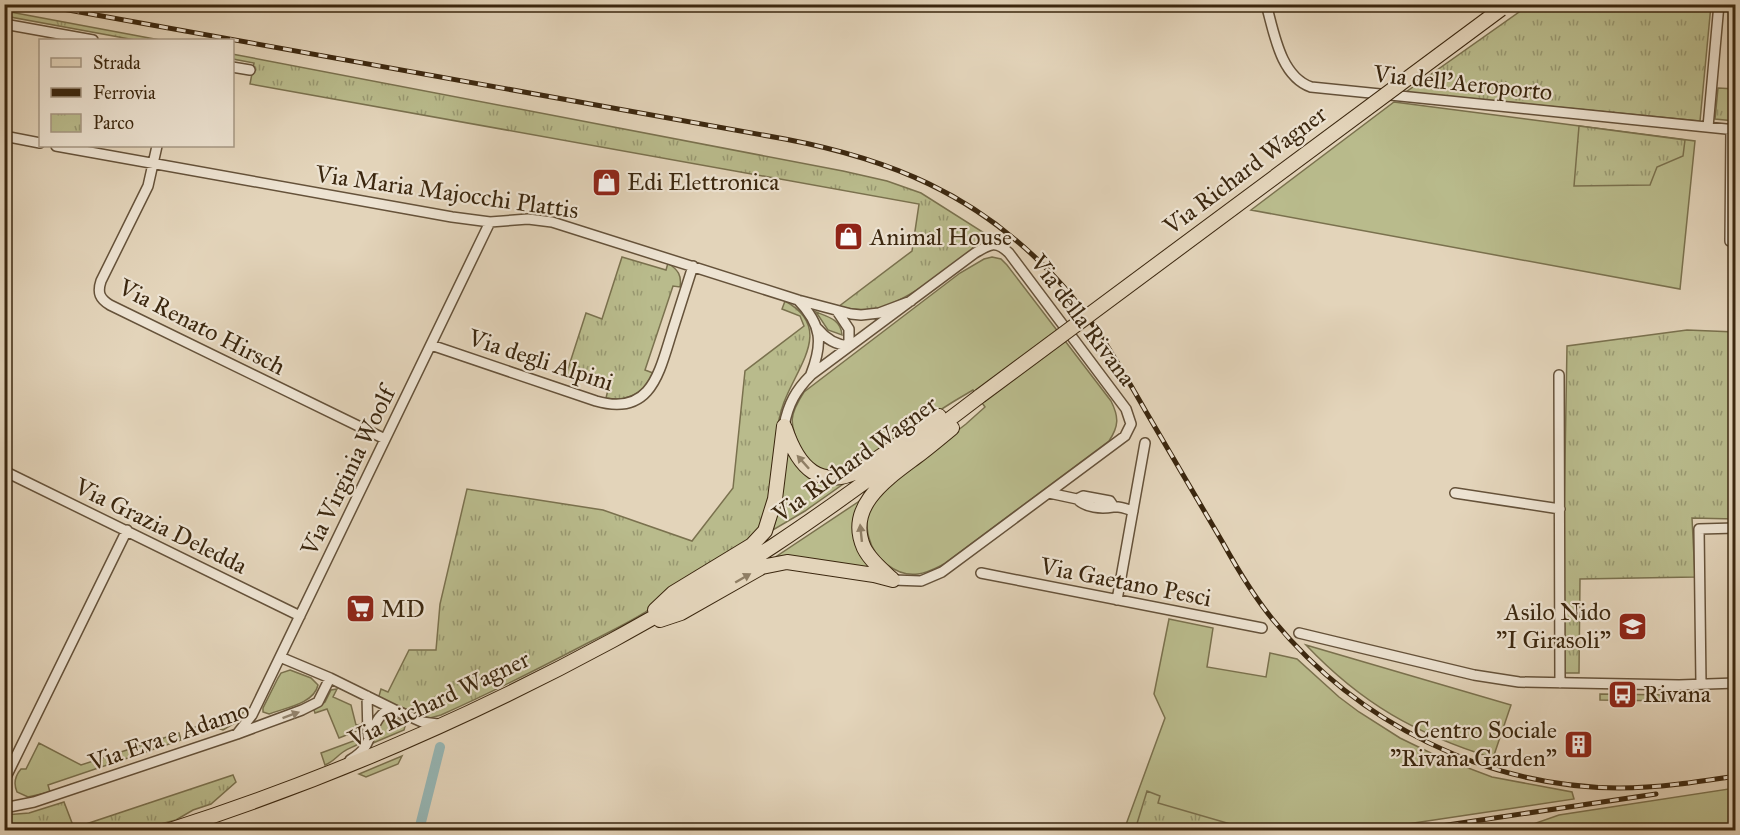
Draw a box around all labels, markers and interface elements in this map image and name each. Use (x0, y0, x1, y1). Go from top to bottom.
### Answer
legend (39, 39, 234, 147)
text: Strada (93, 52, 141, 74)
street label: Via dell'Aeroporto (1371, 59, 1554, 107)
text: Ferrovia (93, 82, 156, 104)
street label: Via Richard Wagner (1157, 99, 1333, 242)
text: Parco (93, 112, 134, 134)
street label: Via Maria Majocchi Plattis (313, 159, 581, 225)
shop icon: Edi Elettronica (590, 166, 622, 198)
place label: Edi Elettronica (627, 167, 780, 197)
shop icon: Animal House (833, 221, 865, 253)
place label: Animal House (869, 222, 1012, 252)
street label: Via della Rivana (1023, 248, 1143, 392)
street label: Via Renato Hirsch (113, 272, 290, 382)
street label: Via degli Alpini (464, 322, 618, 398)
street label: Via Virginia Woolf (294, 378, 404, 561)
street label: Via Richard Wagner (766, 389, 943, 530)
one-way arrow (797, 455, 810, 470)
street label: Via Grazia Deledda (69, 471, 253, 581)
one-way arrow (856, 524, 866, 543)
street label: Via Gaetano Pesci (1037, 550, 1215, 613)
one-way arrow (735, 573, 752, 583)
supermarket icon: MD (344, 593, 376, 625)
place label: MD (381, 594, 425, 624)
place label: Asilo Nido "I Girasoli" (1496, 597, 1611, 655)
school or university icon: Asilo Nido "I Girasoli" (1616, 610, 1648, 642)
street label: Via Richard Wagner (343, 644, 534, 755)
bus stop icon: Rivana (1606, 678, 1638, 710)
place label: Rivana (1643, 679, 1712, 709)
street label: Via Eva e Adamo (84, 695, 253, 778)
one-way arrow (282, 709, 300, 719)
place label: Centro Sociale "Rivana Garden" (1390, 715, 1557, 773)
building icon: Centro Sociale "Rivana Garden" (1562, 728, 1594, 760)

